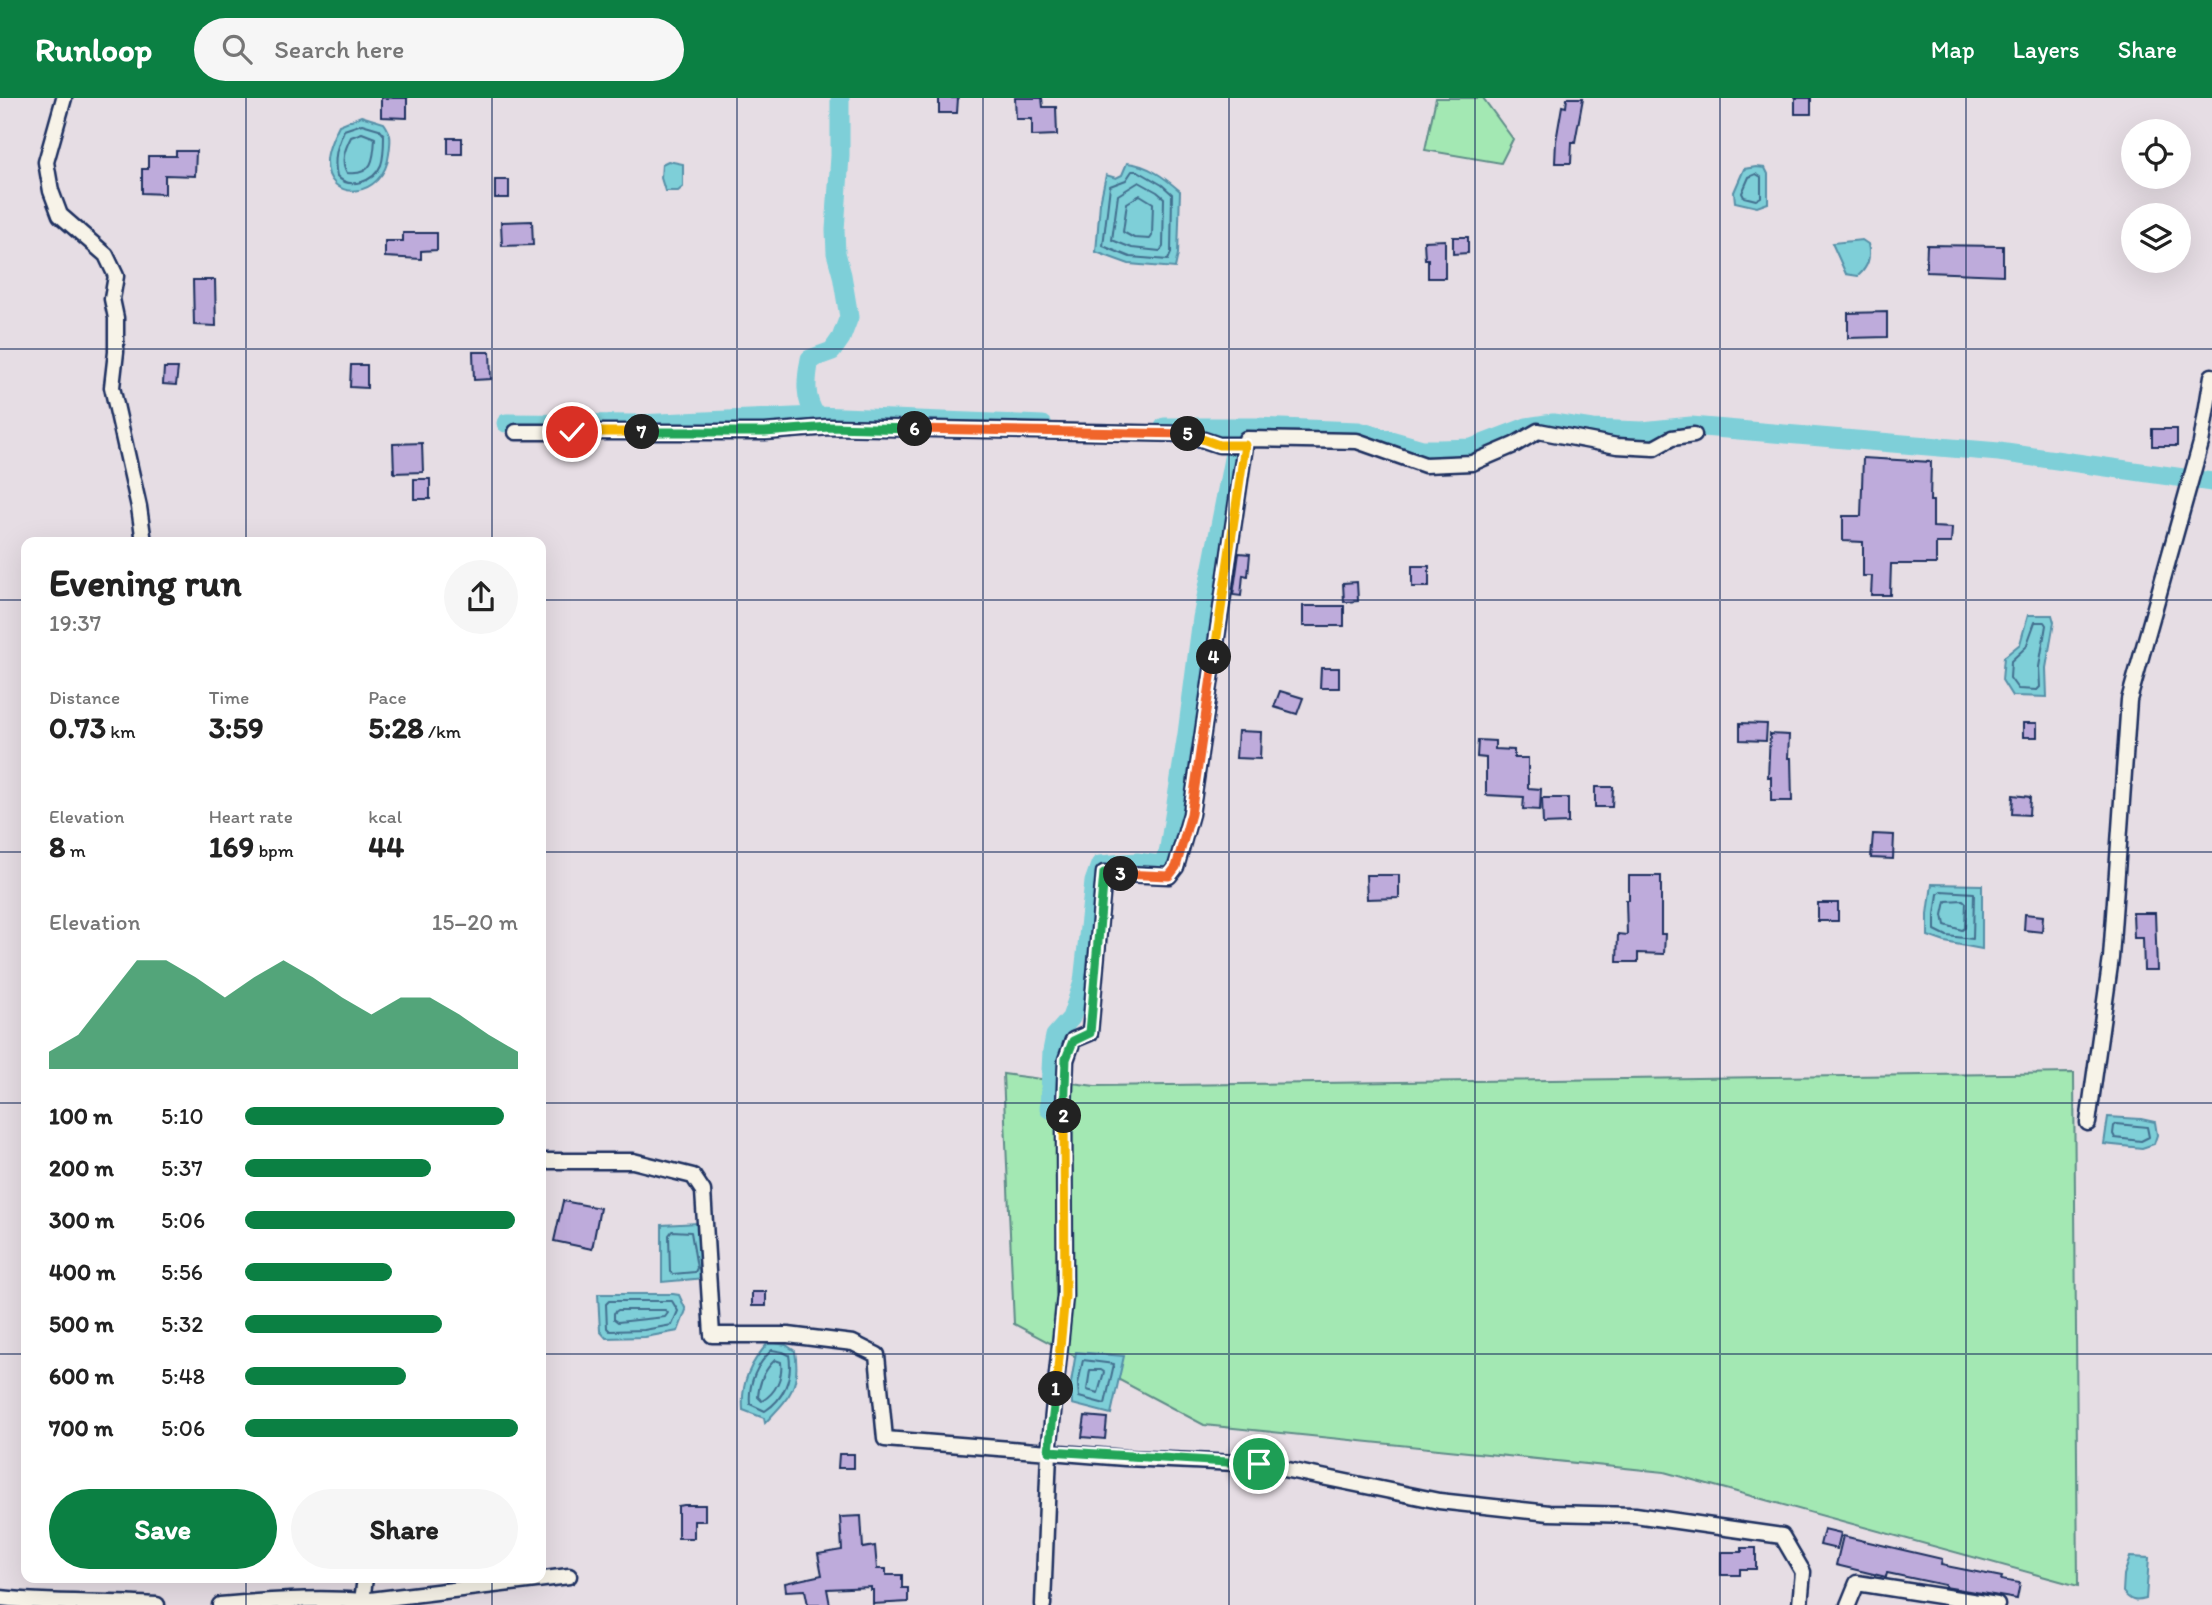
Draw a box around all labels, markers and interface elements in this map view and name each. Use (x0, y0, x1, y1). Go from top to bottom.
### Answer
search box (194, 18, 684, 81)
text: Runloop (35, 30, 152, 69)
icon: search (218, 30, 256, 68)
text: Search here (274, 33, 405, 65)
text: Map (1931, 35, 1975, 64)
text: Layers (2013, 35, 2080, 64)
text: Share (2118, 35, 2177, 64)
map controls (2121, 119, 2191, 273)
button: locate (2121, 119, 2191, 189)
button: layers (2121, 203, 2191, 273)
pin (542, 402, 602, 462)
pin: 6 (898, 412, 932, 446)
icon: check (553, 413, 591, 451)
pin: 7 (624, 414, 660, 450)
pin: 5 (1170, 416, 1206, 452)
text: 6 (909, 417, 920, 440)
text: 7 (637, 420, 646, 443)
text: 5 (1183, 422, 1192, 445)
text: Evening run (49, 560, 242, 606)
button: share (444, 560, 518, 634)
text: 19:37 (49, 609, 101, 637)
pin: 4 (1196, 640, 1232, 674)
text: 4 (1208, 645, 1219, 668)
text: Distance (49, 686, 120, 709)
text: Time (209, 686, 249, 709)
text: Pace (368, 686, 406, 709)
text: 0.73 (49, 709, 106, 746)
text: 3:59 (209, 709, 264, 746)
text: 5:28 (368, 709, 424, 746)
text: km (106, 720, 136, 743)
text: /km (424, 720, 461, 743)
text: Elevation (49, 805, 125, 828)
text: Heart rate (209, 805, 293, 828)
text: kcal (368, 805, 402, 828)
text: 8 (49, 828, 65, 865)
text: 169 (209, 828, 254, 865)
text: 44 (368, 828, 404, 865)
text: m (65, 839, 86, 862)
text: bpm (254, 839, 294, 862)
pin: 3 (1104, 856, 1138, 892)
text: 3 (1115, 862, 1126, 885)
text: Elevation (49, 908, 140, 936)
text: 15–20 m (432, 908, 518, 936)
pin: 2 (1046, 1098, 1082, 1134)
text: 100 m (49, 1102, 113, 1130)
text: 5:10 (161, 1102, 204, 1130)
text: 2 (1059, 1104, 1069, 1127)
text: 200 m (49, 1154, 114, 1182)
text: 5:37 (161, 1154, 203, 1182)
text: 300 m (49, 1206, 114, 1234)
text: 5:06 (161, 1206, 205, 1234)
text: 400 m (49, 1258, 116, 1286)
text: 5:56 (161, 1258, 203, 1286)
text: 500 m (49, 1310, 114, 1338)
text: 5:32 (161, 1310, 203, 1338)
text: 600 m (49, 1362, 114, 1390)
text: 5:48 (161, 1362, 205, 1390)
pin: 1 (1038, 1372, 1074, 1406)
text: 1 (1051, 1377, 1060, 1400)
text: 700 m (49, 1414, 113, 1442)
text: 5:06 (161, 1414, 205, 1442)
pin (1229, 1434, 1289, 1494)
icon: arrive (1240, 1445, 1278, 1483)
button: Save (49, 1489, 277, 1569)
button: Share (291, 1489, 518, 1569)

